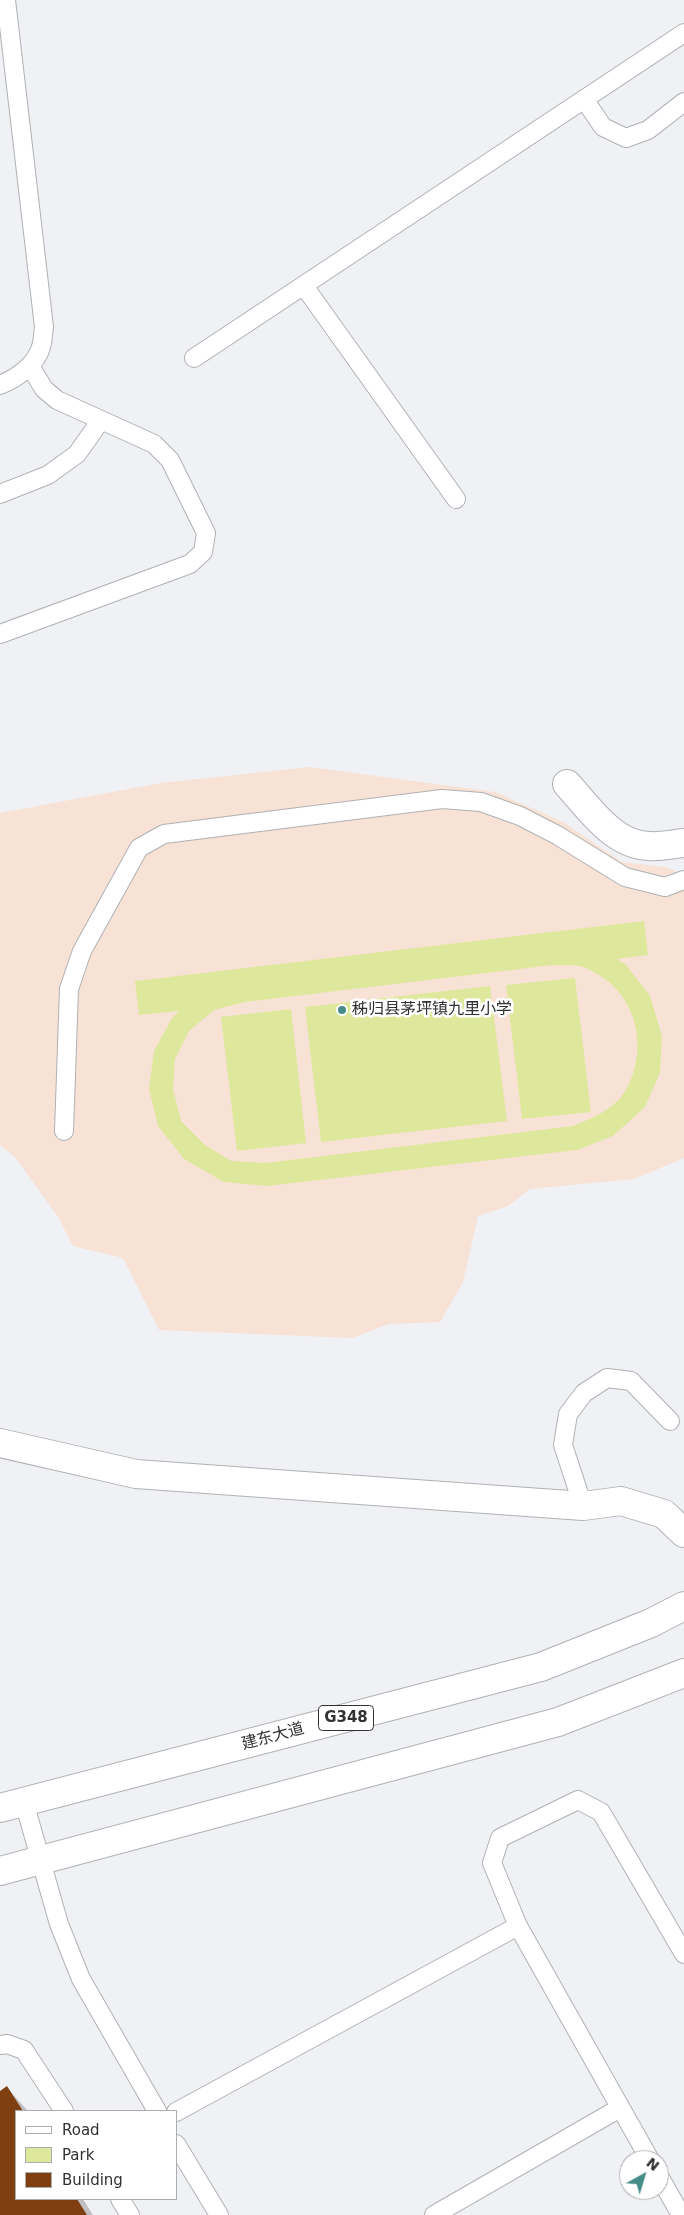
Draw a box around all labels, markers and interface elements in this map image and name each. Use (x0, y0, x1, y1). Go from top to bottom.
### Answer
place label: 秭归县茅坪镇九里小学 (352, 1000, 512, 1020)
marker: 秭归县茅坪镇九里小学 (336, 1004, 348, 1016)
road number: G348 (318, 1706, 374, 1730)
street label: 建东大道 (240, 1719, 306, 1755)
legend (15, 2110, 178, 2200)
text: Road (62, 2121, 100, 2139)
text: Park (62, 2146, 94, 2164)
north arrow (619, 2150, 669, 2200)
text: N (643, 2154, 662, 2174)
text: Building (62, 2171, 123, 2189)

